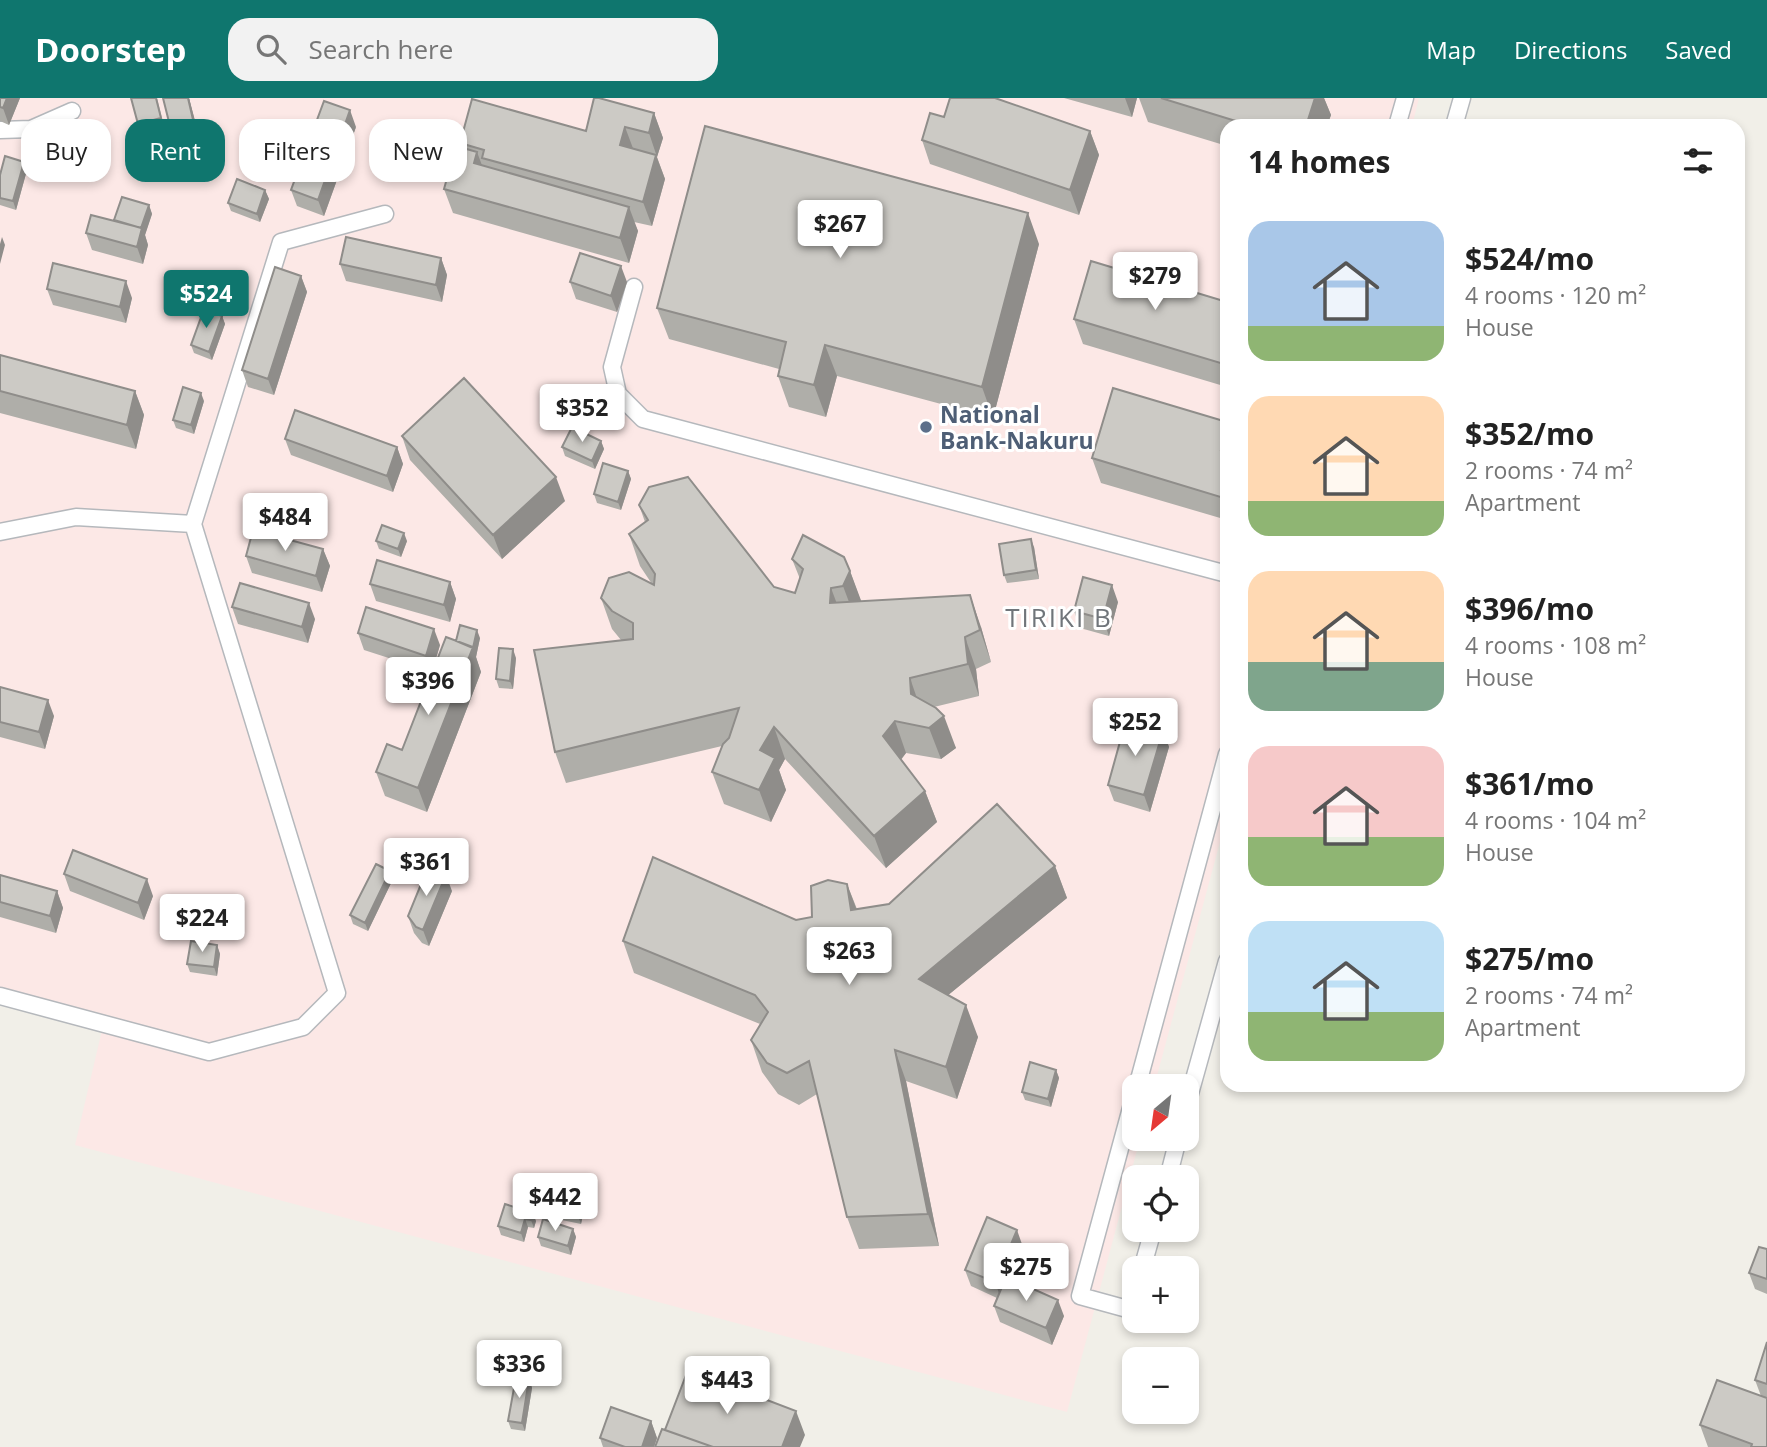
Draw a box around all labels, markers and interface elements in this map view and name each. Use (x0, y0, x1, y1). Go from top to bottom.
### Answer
search box (228, 18, 718, 81)
text: Doorstep (35, 27, 186, 72)
icon: search (252, 30, 290, 68)
text: Search here (308, 31, 453, 67)
text: Map (1426, 33, 1476, 66)
text: Directions (1514, 33, 1627, 66)
text: Saved (1665, 33, 1732, 66)
chip: Buy (21, 119, 111, 182)
chip: Rent (125, 119, 225, 182)
chip: Filters (239, 119, 355, 182)
chip: New (369, 119, 467, 182)
text: 14 homes (1248, 141, 1391, 182)
icon: filters (1679, 142, 1717, 180)
pin: $267 (799, 200, 881, 260)
text: $267 (814, 207, 866, 239)
text: $524/mo (1465, 238, 1594, 279)
icon: home (1304, 249, 1388, 333)
pin: $279 (1114, 252, 1196, 312)
text: $279 (1129, 259, 1181, 291)
pin: $524 (165, 271, 247, 330)
text: $524 (180, 277, 232, 309)
text: 4 rooms · 120 m² (1465, 279, 1646, 311)
text: House (1465, 311, 1534, 343)
pin: $352 (541, 384, 623, 444)
text: $352 (556, 391, 608, 423)
place label: National Bank-Nakuru (940, 398, 1094, 456)
text: $352/mo (1465, 413, 1594, 454)
marker: National Bank-Nakuru (918, 419, 934, 435)
icon: home (1304, 424, 1388, 508)
text: 2 rooms · 74 m² (1465, 454, 1633, 486)
text: Apartment (1465, 486, 1581, 518)
pin: $484 (244, 494, 326, 553)
text: $484 (259, 500, 311, 532)
text: $396/mo (1465, 588, 1594, 629)
district label: TIRIKI B (1005, 599, 1113, 635)
icon: home (1304, 599, 1388, 683)
text: 4 rooms · 108 m² (1465, 629, 1646, 661)
pin: $396 (387, 658, 469, 717)
text: House (1465, 661, 1534, 693)
text: $396 (402, 664, 454, 696)
pin: $252 (1094, 698, 1176, 758)
text: $252 (1109, 705, 1161, 737)
text: $361/mo (1465, 763, 1594, 804)
icon: home (1304, 774, 1388, 858)
text: 4 rooms · 104 m² (1465, 804, 1646, 836)
text: House (1465, 836, 1534, 868)
pin: $361 (385, 838, 467, 898)
text: $361 (400, 845, 452, 877)
pin: $224 (161, 894, 243, 954)
text: $224 (176, 901, 228, 933)
pin: $263 (808, 928, 890, 987)
text: $263 (823, 934, 875, 966)
text: $275/mo (1465, 938, 1594, 979)
icon: home (1304, 949, 1388, 1033)
text: 2 rooms · 74 m² (1465, 979, 1633, 1011)
text: Apartment (1465, 1011, 1581, 1043)
north arrow (1122, 1074, 1199, 1152)
map controls (1122, 1074, 1199, 1424)
button: locate (1122, 1165, 1199, 1242)
pin: $442 (514, 1174, 596, 1233)
text: $442 (529, 1180, 581, 1212)
pin: $275 (985, 1244, 1067, 1303)
text: $275 (1000, 1250, 1052, 1282)
button: + (1122, 1256, 1199, 1333)
pin: $336 (478, 1340, 560, 1400)
text: $336 (493, 1347, 545, 1379)
button: − (1122, 1347, 1199, 1424)
pin: $443 (686, 1356, 768, 1416)
text: $443 (701, 1363, 753, 1395)

